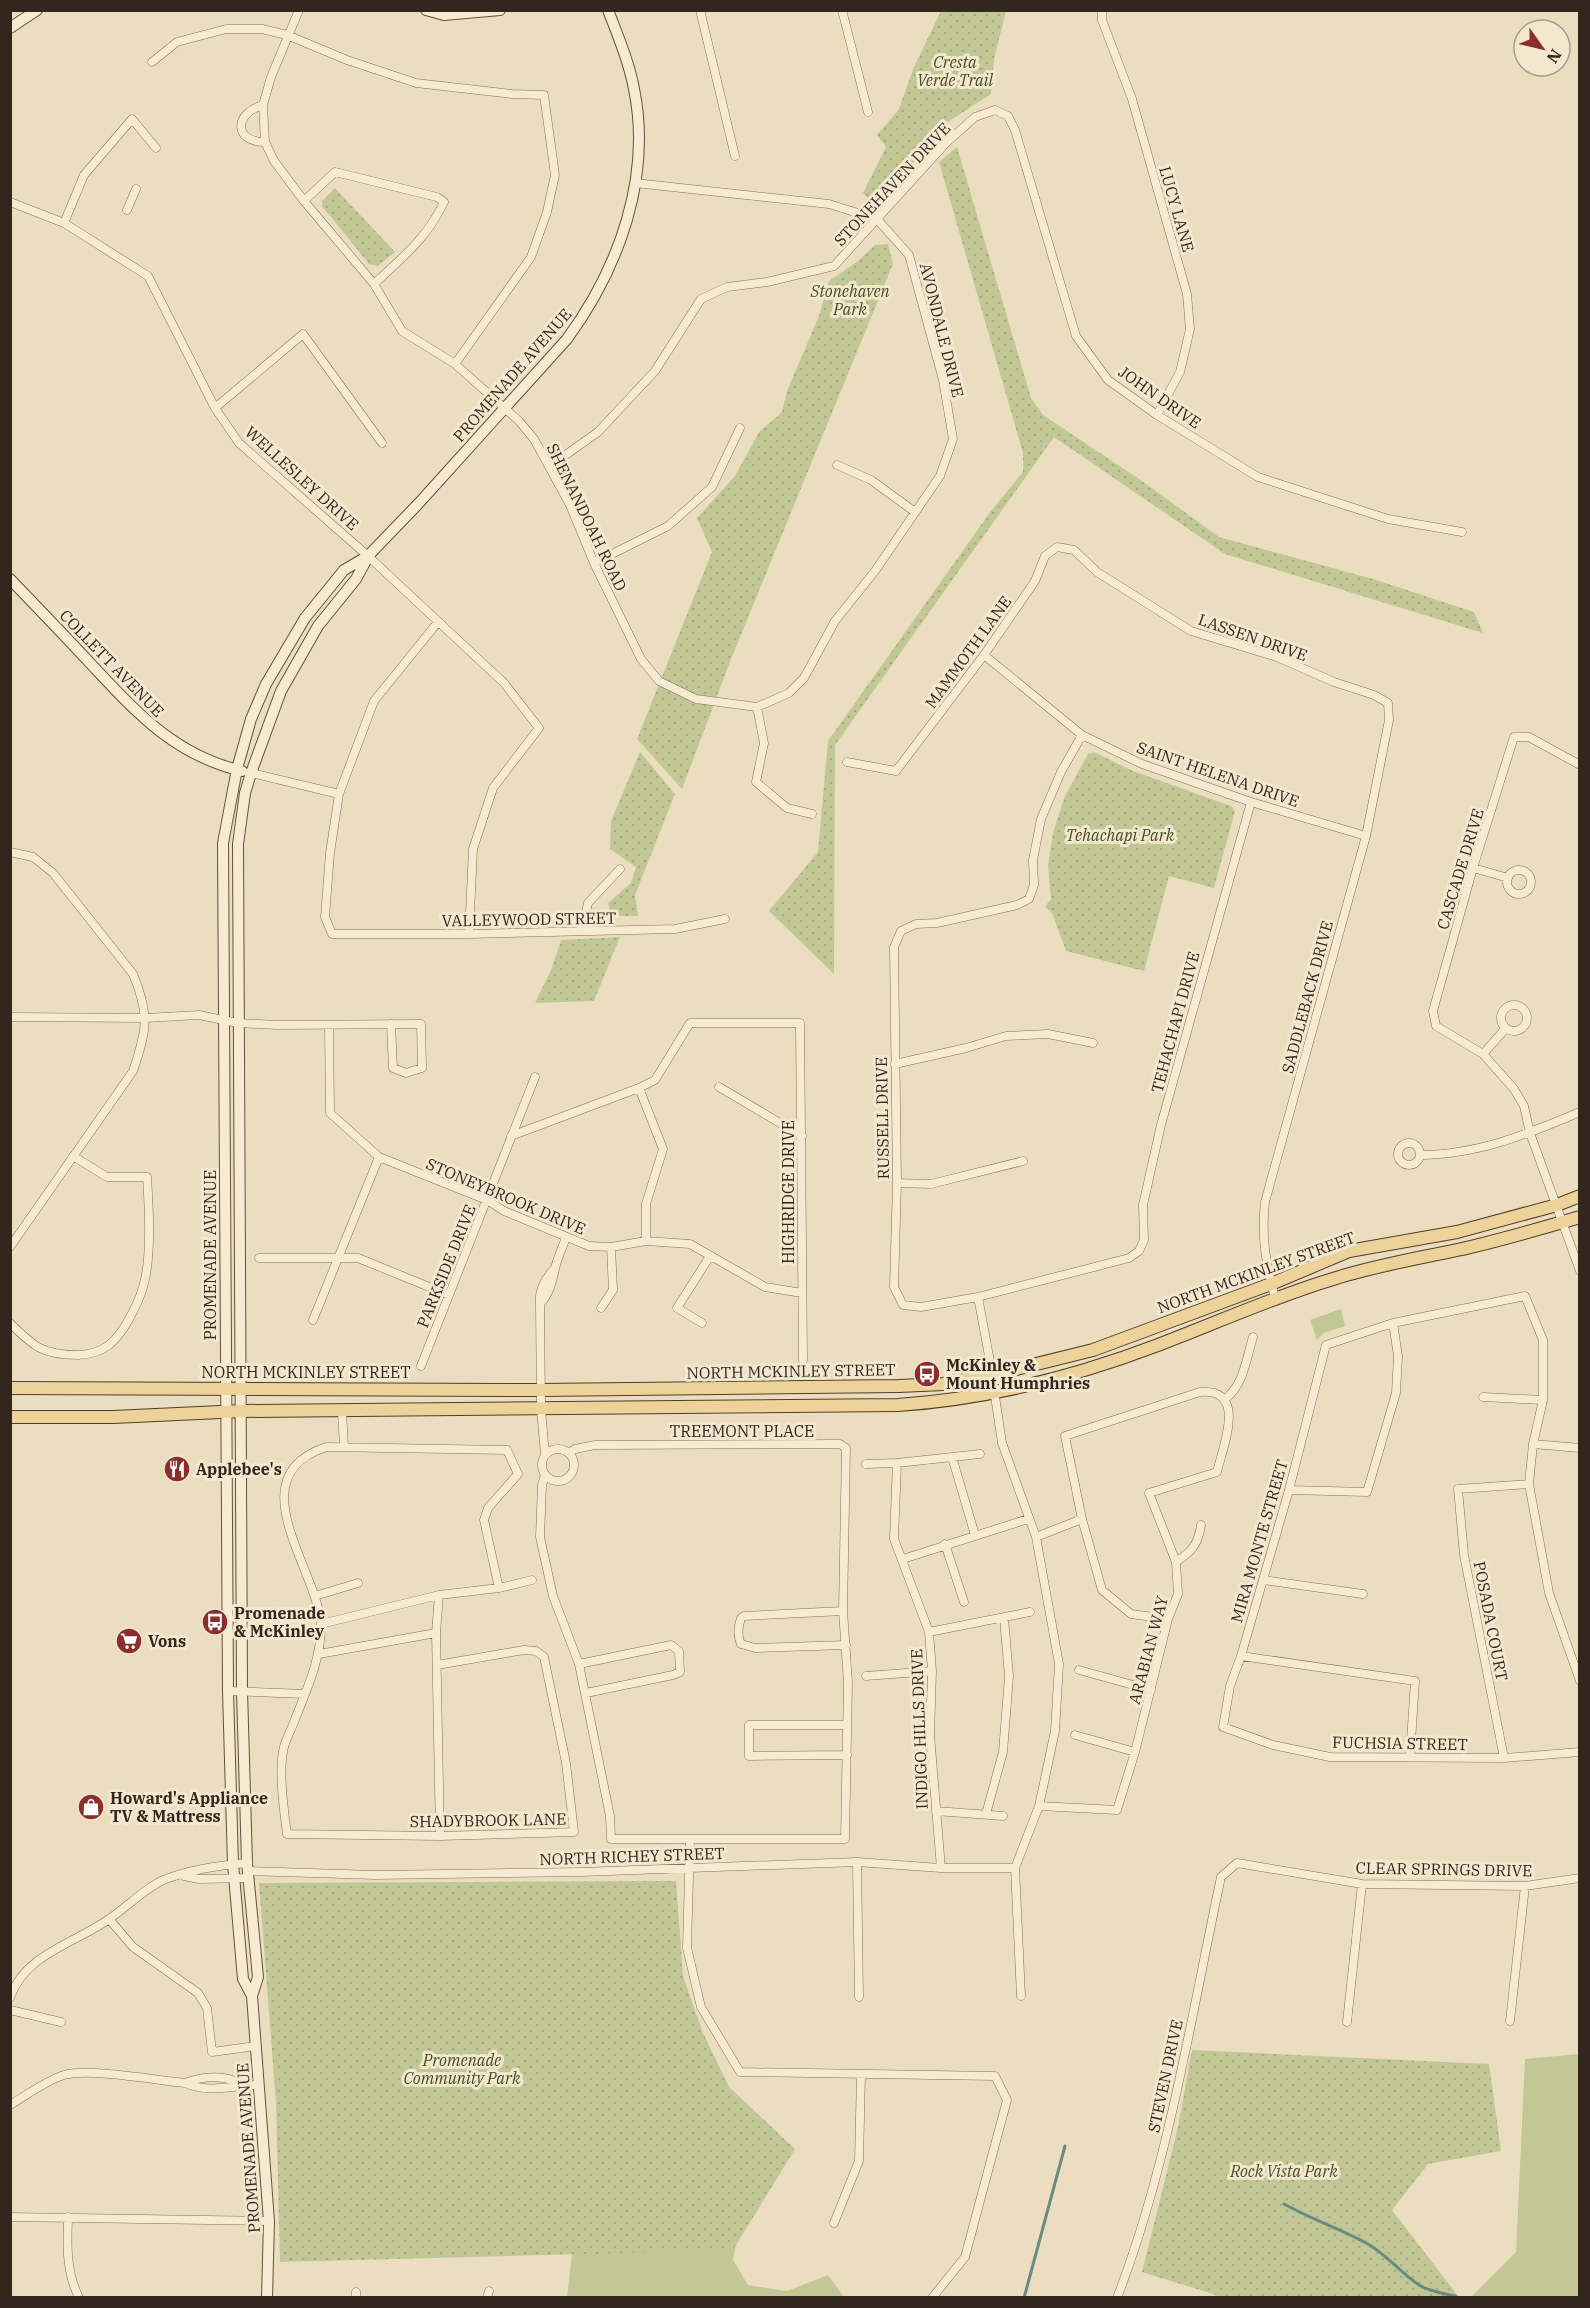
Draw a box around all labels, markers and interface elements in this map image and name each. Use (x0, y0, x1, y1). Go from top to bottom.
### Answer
north arrow (1512, 18, 1572, 78)
text: N (1543, 46, 1566, 67)
park label: Cresta Verde Trail (917, 52, 994, 90)
street label: STONEHAVEN DRIVE (829, 118, 955, 250)
street label: LUCY LANE (1155, 164, 1199, 254)
street label: AVONDALE DRIVE (916, 261, 968, 399)
park label: Stonehaven Park (809, 281, 890, 319)
street label: PROMENADE AVENUE (449, 304, 575, 446)
street label: JOHN DRIVE (1115, 361, 1205, 433)
street label: WELLESLEY DRIVE (241, 422, 363, 534)
street label: SHENANDOAH ROAD (543, 440, 631, 594)
street label: MAMMOTH LANE (920, 592, 1016, 712)
street label: COLLETT AVENUE (56, 605, 168, 721)
street label: LASSEN DRIVE (1196, 609, 1310, 665)
street label: SAINT HELENA DRIVE (1134, 737, 1302, 811)
street label: CASCADE DRIVE (1432, 806, 1488, 932)
park label: Tehachapi Park (1066, 825, 1175, 845)
street label: VALLEYWOOD STREET (441, 907, 617, 931)
street label: SADDLEBACK DRIVE (1277, 918, 1337, 1076)
street label: TEHACHAPI DRIVE (1147, 949, 1203, 1095)
street label: RUSSELL DRIVE (871, 1057, 893, 1179)
street label: HIGHRIDGE DRIVE (778, 1120, 798, 1264)
street label: STONEYBROOK DRIVE (423, 1153, 589, 1239)
street label: PROMENADE AVENUE (200, 1170, 220, 1340)
street label: PARKSIDE DRIVE (412, 1202, 480, 1330)
street label: NORTH MCKINLEY STREET (1154, 1227, 1358, 1317)
place label: McKinley & Mount Humphries (946, 1355, 1090, 1393)
street label: NORTH MCKINLEY STREET (686, 1359, 896, 1383)
bus stop icon: McKinley & Mount Humphries (912, 1359, 942, 1389)
street label: NORTH MCKINLEY STREET (201, 1362, 411, 1382)
street label: TREEMONT PLACE (670, 1421, 814, 1441)
restaurant icon: Applebee's (162, 1454, 192, 1484)
street label: MIRA MONTE STREET (1226, 1457, 1292, 1625)
place label: Applebee's (196, 1459, 282, 1479)
street label: POSADA COURT (1470, 1559, 1512, 1683)
street label: ARABIAN WAY (1124, 1594, 1172, 1706)
place label: Promenade & McKinley (234, 1603, 325, 1641)
bus stop icon: Promenade & McKinley (200, 1607, 230, 1637)
supermarket icon: Vons (114, 1626, 144, 1656)
place label: Vons (148, 1631, 186, 1651)
street label: INDIGO HILLS DRIVE (906, 1648, 932, 1810)
street label: FUCHSIA STREET (1332, 1732, 1468, 1754)
place label: Howard's Appliance TV & Mattress (110, 1788, 268, 1826)
shop icon: Howard's Appliance TV & Mattress (76, 1792, 106, 1822)
street label: SHADYBROOK LANE (409, 1809, 567, 1831)
street label: NORTH RICHEY STREET (539, 1843, 725, 1869)
street label: CLEAR SPRINGS DRIVE (1355, 1857, 1533, 1881)
street label: STEVEN DRIVE (1143, 2018, 1187, 2134)
park label: Promenade Community Park (404, 2050, 521, 2088)
street label: PROMENADE AVENUE (232, 2062, 264, 2234)
park label: Rock Vista Park (1229, 2161, 1338, 2181)

